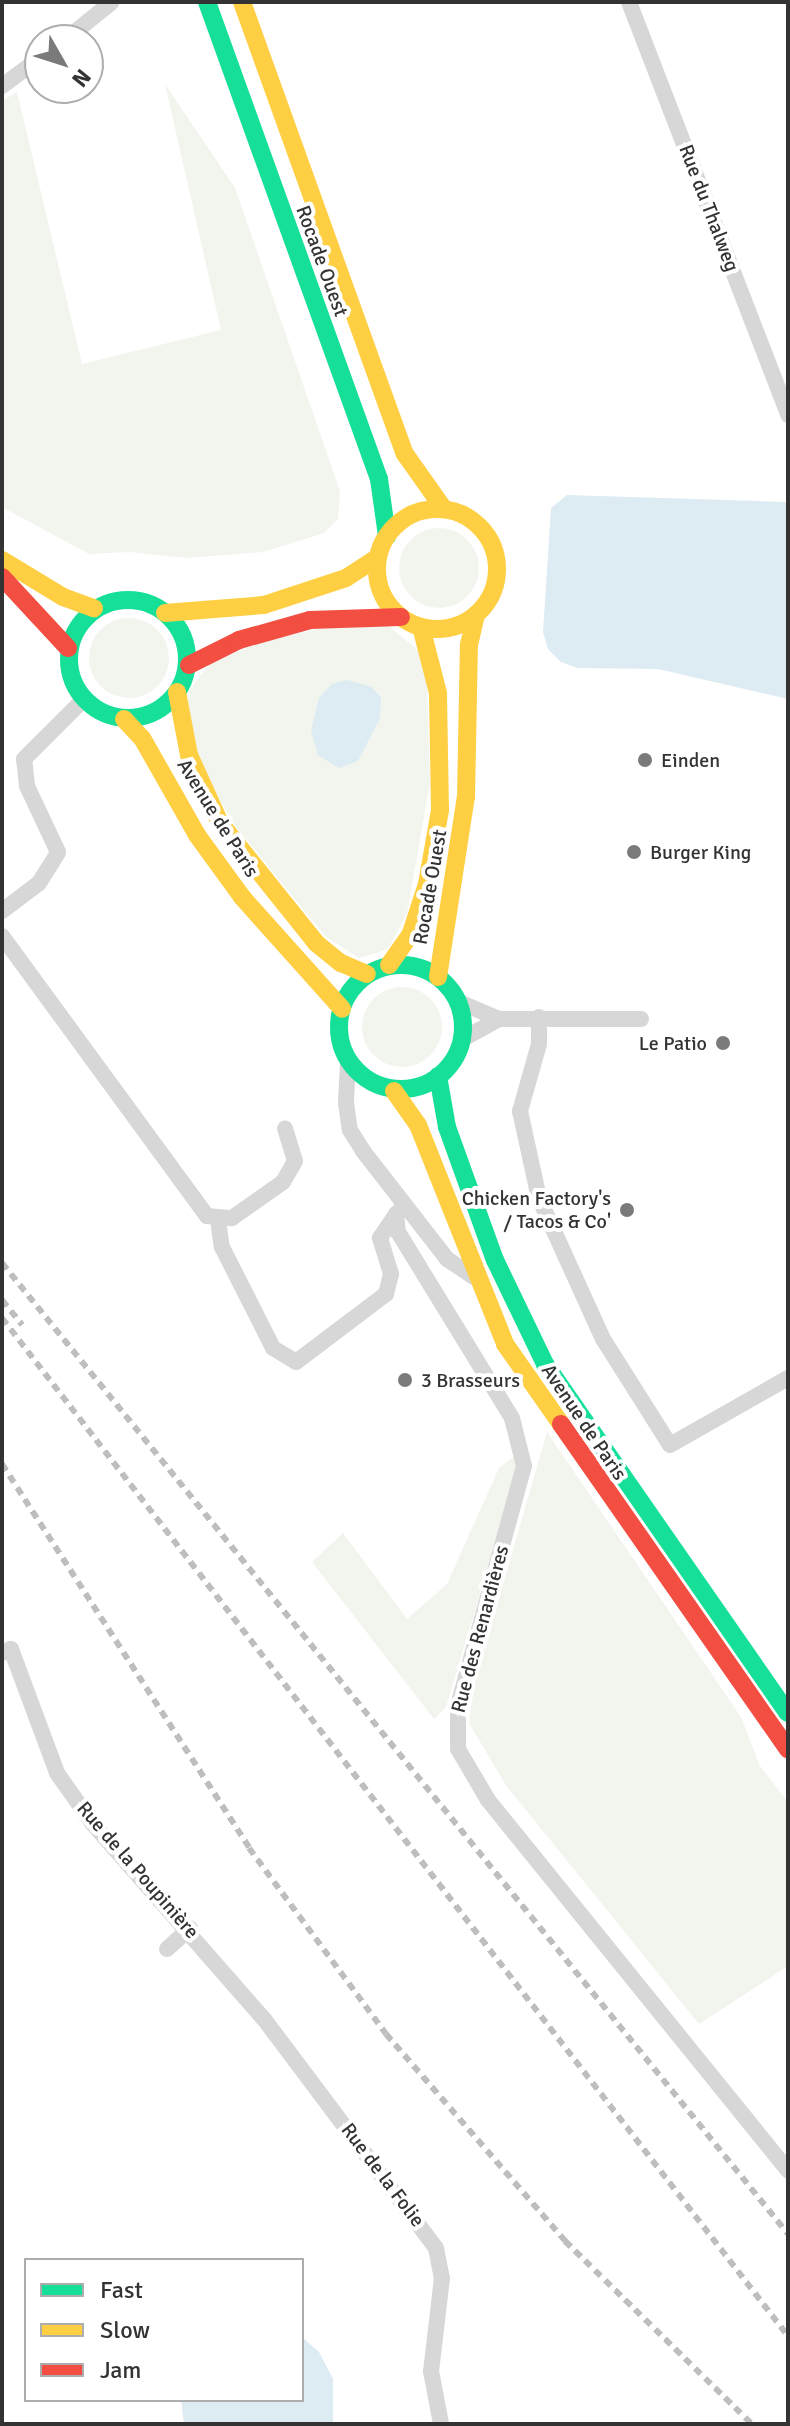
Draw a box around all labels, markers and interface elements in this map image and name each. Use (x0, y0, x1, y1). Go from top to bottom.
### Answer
north arrow (24, 24, 104, 104)
text: N (66, 64, 97, 93)
street label: Rue du Thalweg (674, 141, 744, 275)
street label: Rocade Ouest (291, 202, 353, 320)
place label: Einden (661, 748, 720, 772)
marker: Einden (636, 751, 654, 769)
street label: Avenue de Paris (172, 754, 264, 882)
street label: Rocade Ouest (408, 828, 452, 946)
place label: Burger King (650, 840, 751, 864)
marker: Burger King (625, 843, 643, 861)
place label: Le Patio (639, 1031, 707, 1055)
marker: Le Patio (714, 1034, 732, 1052)
place label: Chicken Factory's / Tacos & Co' (462, 1186, 611, 1233)
marker: Chicken Factory's / Tacos & Co' (618, 1201, 636, 1219)
street label: Avenue de Paris (536, 1359, 632, 1485)
place label: 3 Brasseurs (421, 1368, 520, 1392)
marker: 3 Brasseurs (396, 1371, 414, 1389)
street label: Rue des Renardières (446, 1543, 514, 1715)
street label: Rue de la Poupinière (72, 1797, 204, 1943)
street label: Rue de la Folie (336, 2118, 430, 2232)
legend (24, 2258, 304, 2402)
text: Fast (100, 2275, 143, 2305)
text: Slow (100, 2315, 150, 2345)
text: Jam (100, 2355, 141, 2385)

